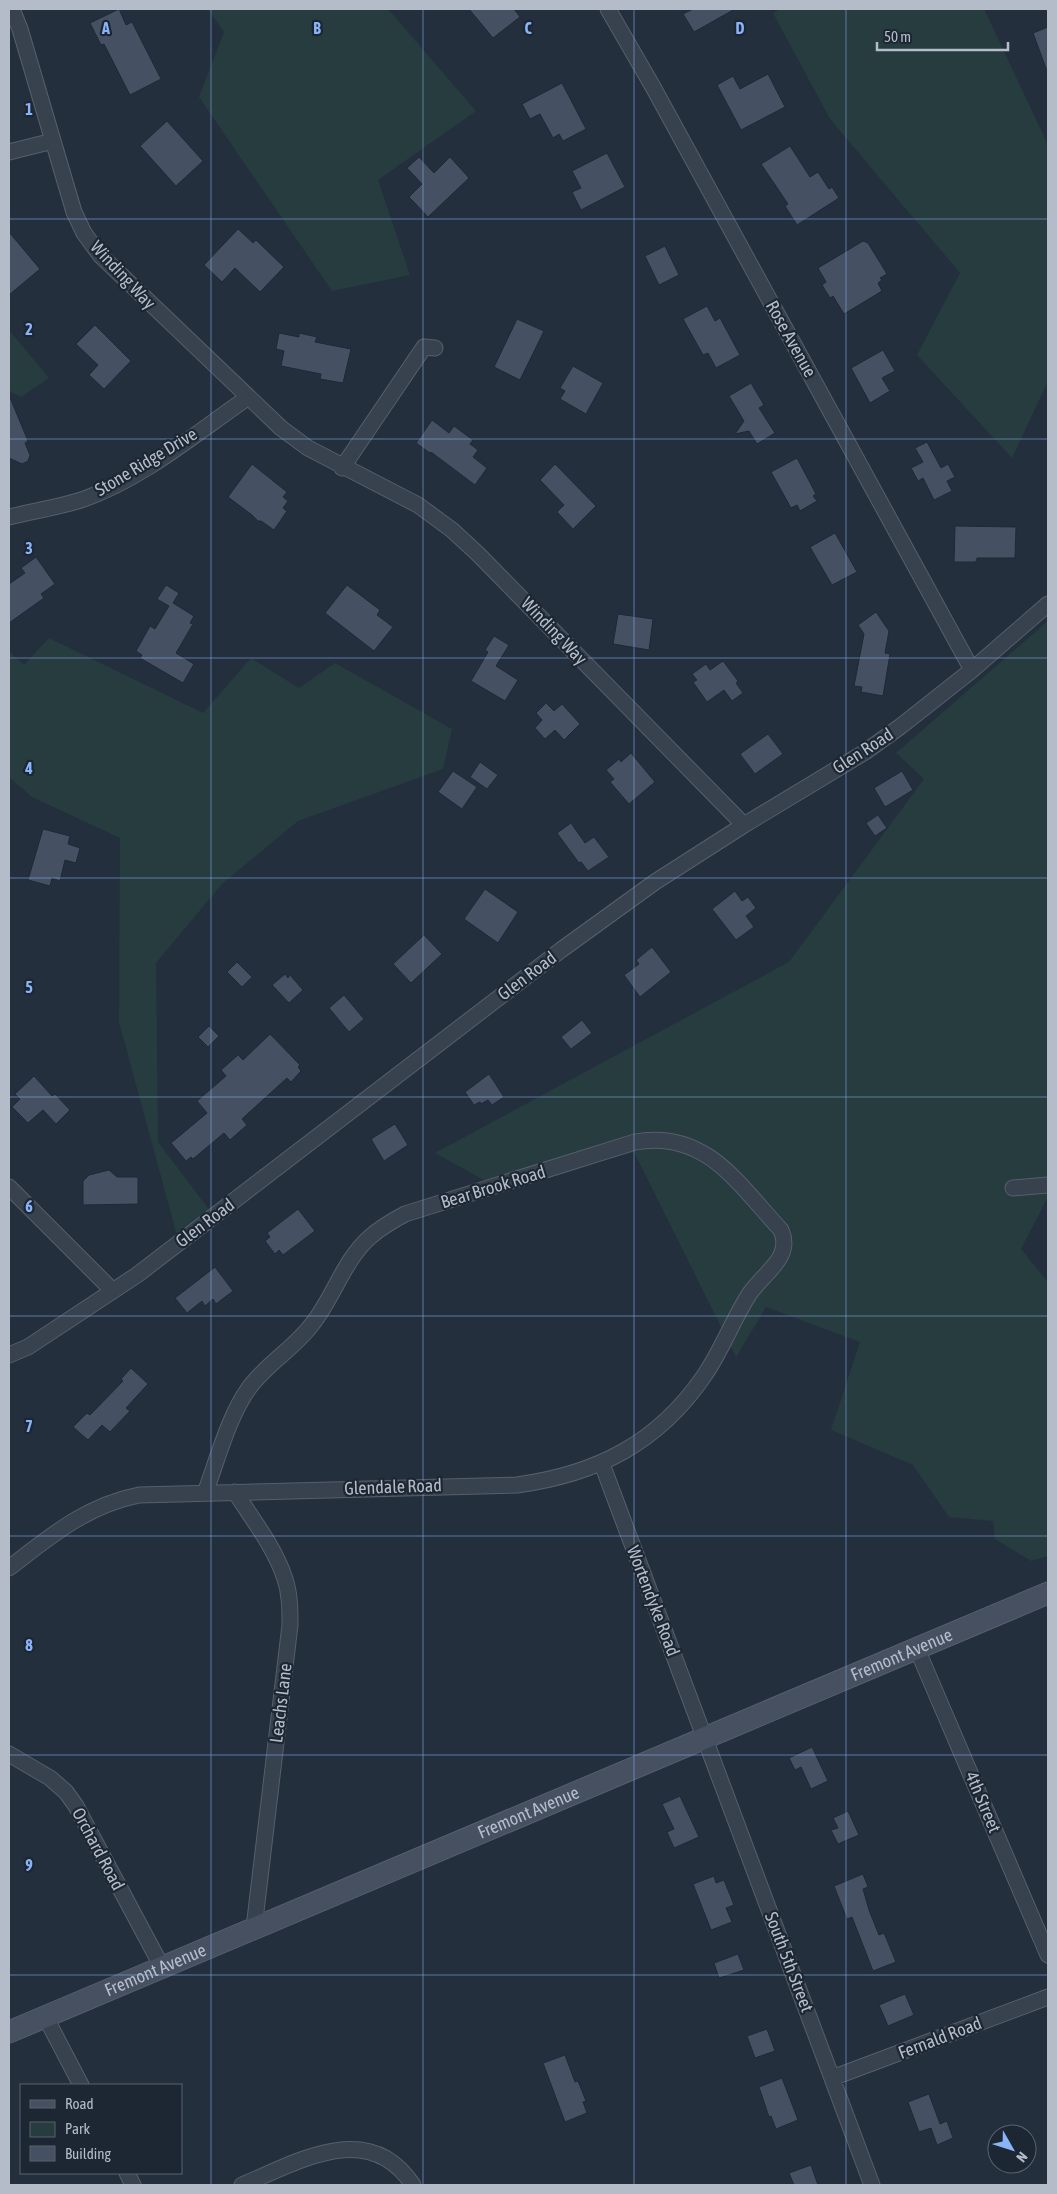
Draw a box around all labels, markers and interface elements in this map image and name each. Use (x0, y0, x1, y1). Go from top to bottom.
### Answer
text: A (101, 19, 110, 37)
text: B (313, 19, 321, 37)
text: C (524, 19, 532, 37)
text: D (736, 19, 745, 37)
scale bar (877, 20, 1008, 52)
text: 50 m (884, 28, 911, 45)
text: 1 (25, 100, 33, 118)
street label: Winding Way (86, 236, 160, 313)
street label: Rose Avenue (762, 297, 821, 381)
text: 2 (25, 320, 33, 338)
street label: Stone Ridge Drive (91, 423, 200, 500)
text: 3 (25, 539, 33, 557)
street label: Winding Way (517, 592, 592, 669)
street label: Glen Road (829, 723, 897, 778)
text: 4 (24, 759, 33, 777)
street label: Glen Road (493, 947, 560, 1004)
text: 5 (25, 978, 33, 996)
street label: Bear Brook Road (438, 1161, 548, 1212)
street label: Glen Road (171, 1194, 238, 1251)
text: 6 (25, 1197, 33, 1215)
text: 7 (25, 1417, 33, 1435)
street label: Glendale Road (344, 1474, 442, 1499)
street label: Wortendyke Road (623, 1543, 684, 1659)
street label: Fremont Avenue (848, 1624, 955, 1685)
text: 8 (25, 1636, 33, 1654)
street label: Leachs Lane (265, 1662, 296, 1744)
street label: 4th Street (961, 1768, 1006, 1836)
street label: Fremont Avenue (474, 1781, 582, 1843)
street label: Orchard Road (68, 1804, 129, 1894)
text: 9 (25, 1856, 33, 1874)
street label: South 5th Street (761, 1909, 818, 2015)
street label: Fremont Avenue (101, 1939, 209, 2000)
street label: Fernald Road (895, 2012, 984, 2063)
legend (20, 2084, 182, 2174)
text: Road (65, 2095, 94, 2112)
text: Park (65, 2120, 90, 2137)
north arrow (987, 2124, 1037, 2174)
text: Building (65, 2145, 111, 2162)
text: N (1013, 2149, 1031, 2165)

